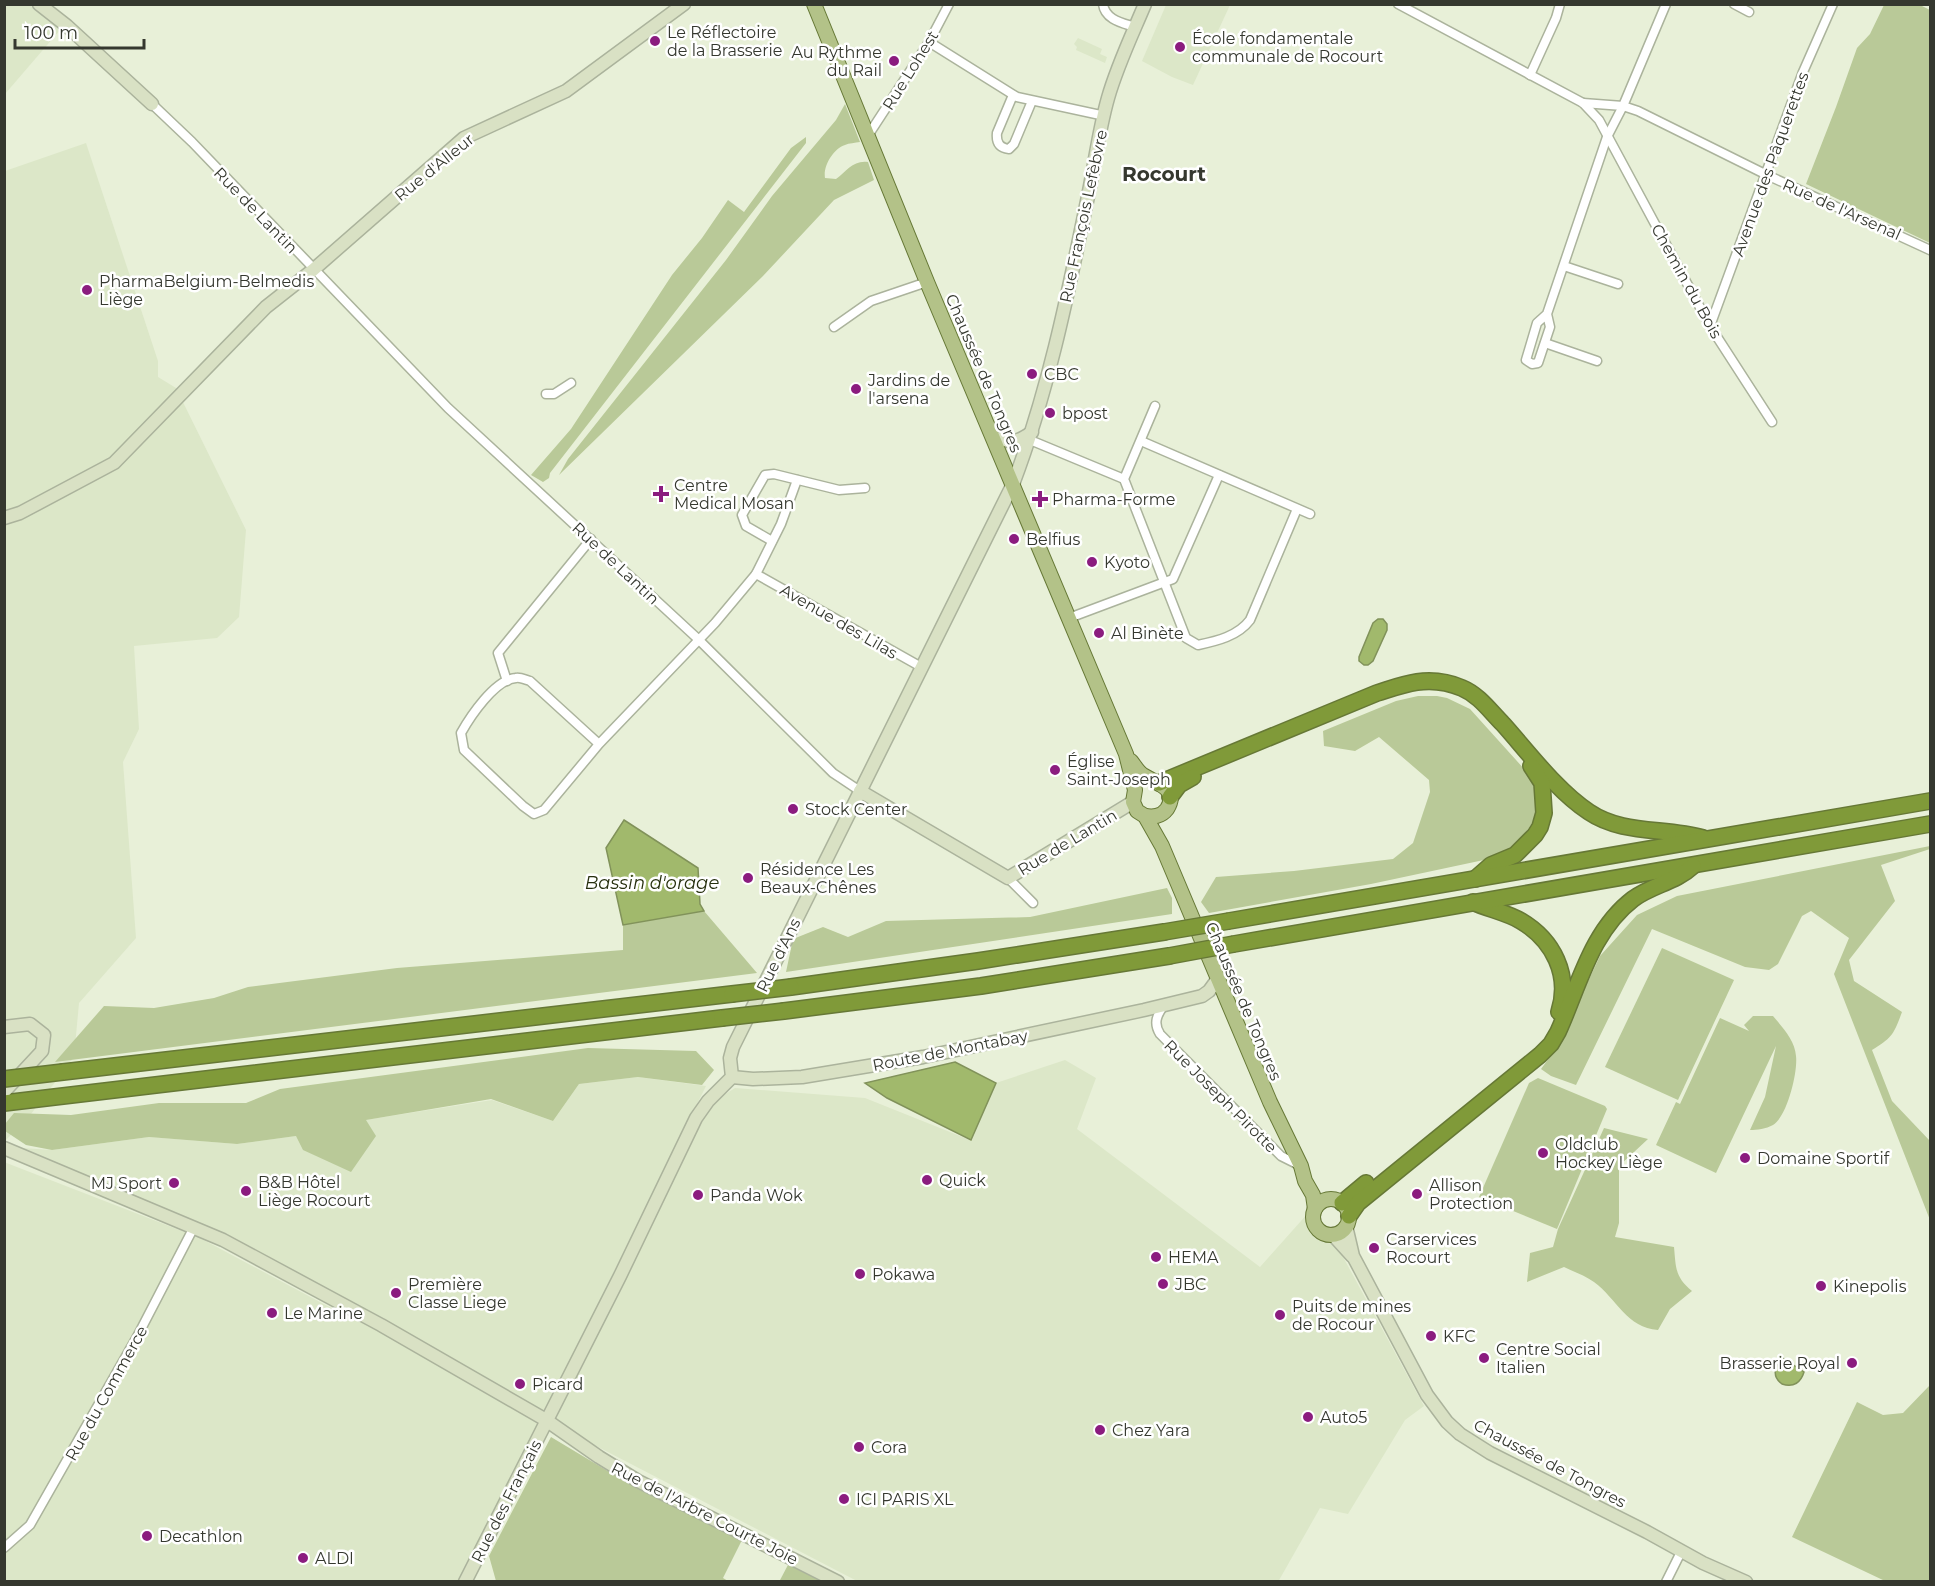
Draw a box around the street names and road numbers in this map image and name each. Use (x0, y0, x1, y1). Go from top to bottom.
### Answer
street label: Rue Lohest (878, 27, 943, 114)
street label: Avenue des Pâquerettes (1728, 69, 1813, 259)
street label: Rue François Lefèbvre (1056, 128, 1111, 304)
street label: Rue d'Alleur (391, 130, 478, 205)
street label: Rue de Lantin (210, 163, 301, 257)
street label: Rue de l'Arsenal (1780, 175, 1904, 244)
street label: Chemin du Bois (1647, 221, 1726, 342)
street label: Chaussée de Tongres (942, 291, 1026, 455)
street label: Rue de Lantin (568, 518, 663, 609)
street label: Avenue des Lilas (777, 580, 901, 663)
street label: Rue de Lantin (1014, 805, 1120, 879)
street label: Rue d'Ans (752, 915, 805, 995)
street label: Chaussée de Tongres (1202, 919, 1286, 1083)
street label: Route de Montabay (871, 1026, 1030, 1075)
street label: Rue Joseph Pirotte (1160, 1036, 1281, 1157)
street label: Rue du Commerce (61, 1322, 151, 1464)
street label: Chaussée de Tongres (1470, 1415, 1629, 1512)
street label: Rue des Français (467, 1436, 546, 1566)
street label: Rue de l'Arbre Courte Joie (608, 1458, 801, 1569)

